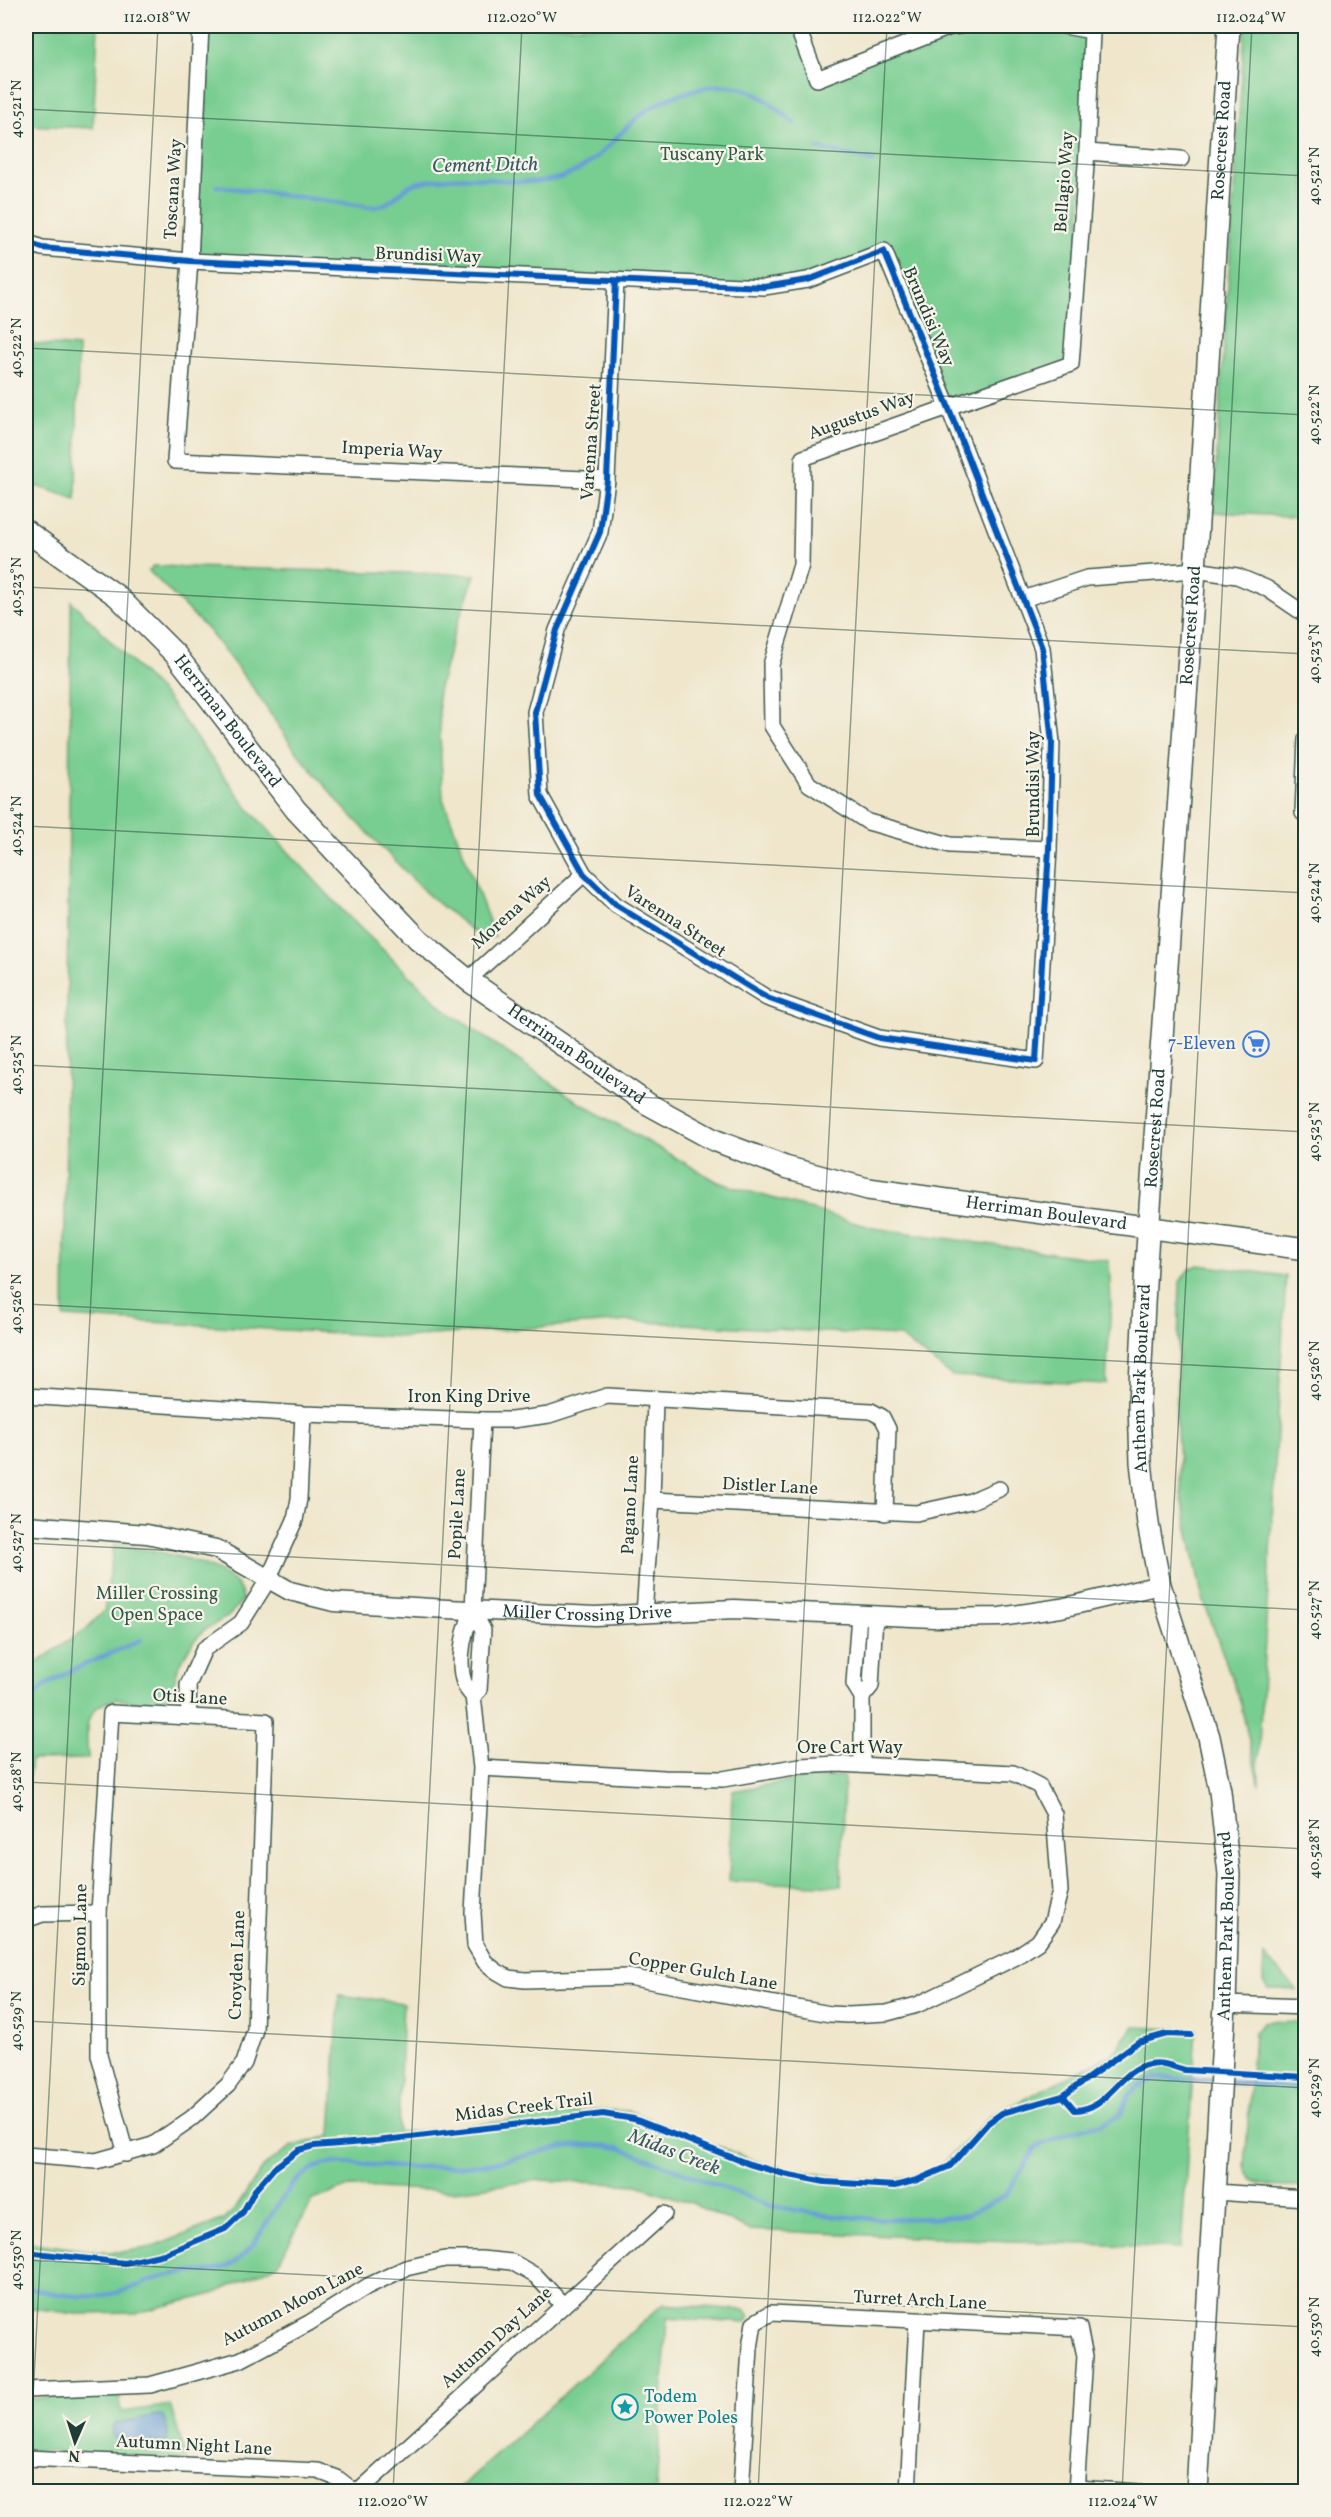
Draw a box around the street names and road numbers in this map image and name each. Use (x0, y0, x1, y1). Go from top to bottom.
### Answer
street label: Rosecrest Road (1206, 80, 1238, 201)
street label: Bellagio Way (1049, 130, 1081, 234)
street label: Toscana Way (159, 138, 189, 240)
street label: Brundisi Way (374, 242, 482, 270)
street label: Brundisi Way (896, 263, 960, 371)
street label: Varenna Street (575, 383, 609, 501)
street label: Augustus Way (805, 385, 919, 447)
street label: Imperia Way (341, 436, 443, 466)
street label: Rosecrest Road (1174, 565, 1208, 686)
street label: Herriman Boulevard (168, 649, 287, 793)
street label: Brundisi Way (1022, 731, 1047, 837)
street label: Morena Way (467, 870, 558, 956)
street label: Varenna Street (619, 880, 731, 964)
street label: Herriman Boulevard (502, 998, 650, 1111)
street label: Rosecrest Road (1139, 1067, 1172, 1189)
street label: Herriman Boulevard (964, 1190, 1129, 1237)
street label: Anthem Park Boulevard (1126, 1283, 1157, 1475)
street label: Iron King Drive (408, 1385, 530, 1410)
street label: Pagano Lane (616, 1455, 646, 1555)
street label: Popile Lane (443, 1468, 473, 1560)
street label: Distler Lane (721, 1472, 819, 1502)
street label: Miller Crossing Drive (502, 1599, 673, 1629)
street label: Otis Lane (152, 1684, 228, 1712)
street label: Ore Cart Way (797, 1736, 903, 1761)
street label: Anthem Park Boulevard (1212, 1830, 1242, 2021)
street label: Sigmon Lane (68, 1883, 94, 1987)
street label: Croyden Lane (224, 1910, 252, 2020)
street label: Copper Gulch Lane (627, 1947, 779, 1997)
street label: Midas Creek Trail (454, 2087, 594, 2129)
street label: Autumn Moon Lane (218, 2257, 368, 2353)
street label: Autumn Day Lane (436, 2281, 558, 2395)
street label: Turret Arch Lane (853, 2285, 987, 2317)
street label: Autumn Night Lane (115, 2429, 273, 2463)

